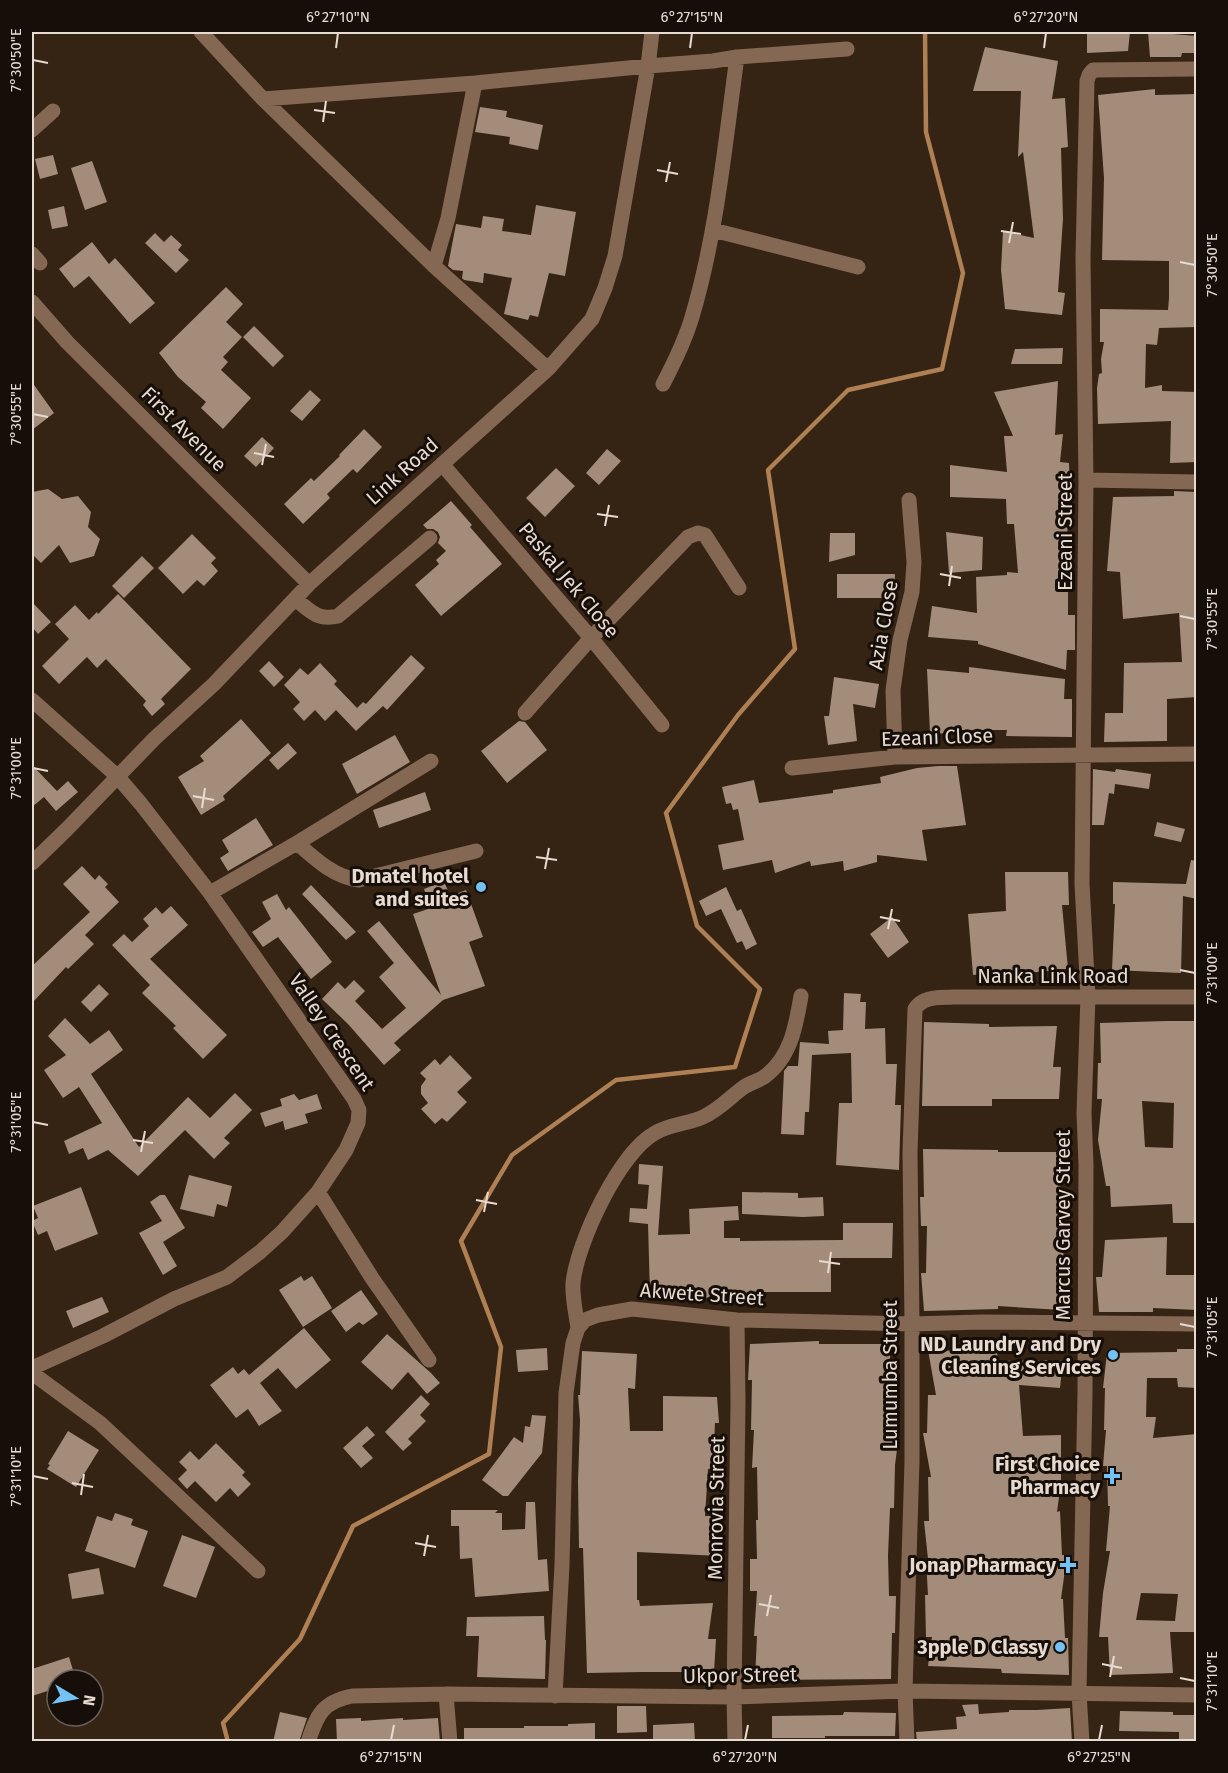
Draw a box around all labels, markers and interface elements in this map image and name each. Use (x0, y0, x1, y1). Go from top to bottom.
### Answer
text: 6°27'10"N (306, 8, 370, 26)
text: 6°27'15"N (661, 8, 723, 26)
text: 6°27'20"N (1014, 8, 1078, 26)
text: 7°30'50"E (7, 28, 25, 92)
text: 7°30'50"E (1203, 233, 1221, 297)
street label: First Avenue (136, 381, 232, 477)
text: 7°30'55"E (7, 383, 25, 445)
street label: Link Road (361, 432, 443, 510)
street label: Ezeani Street (1053, 472, 1077, 591)
street label: Paskal Jek Close (514, 517, 624, 643)
street label: Azia Close (863, 578, 903, 672)
text: 7°30'55"E (1203, 588, 1221, 650)
street label: Ezeani Close (880, 723, 994, 751)
text: 7°31'00"E (7, 737, 25, 799)
place label: Dmatel hotel and suites (351, 864, 469, 911)
marker: Dmatel hotel and suites (474, 880, 488, 894)
text: 7°31'00"E (1203, 942, 1221, 1004)
street label: Nanka Link Road (977, 964, 1129, 988)
street label: Valley Crescent (284, 969, 380, 1096)
text: 7°31'05"E (7, 1092, 25, 1152)
street label: Marcus Garvey Street (1051, 1129, 1075, 1320)
street label: Akwete Street (639, 1278, 766, 1310)
text: 7°31'05"E (1203, 1297, 1221, 1357)
street label: Lumumba Street (878, 1300, 902, 1450)
place label: ND Laundry and Dry Cleaning Services (920, 1332, 1102, 1379)
marker: ND Laundry and Dry Cleaning Services (1106, 1348, 1120, 1362)
street label: Monrovia Street (703, 1435, 729, 1580)
text: 7°31'10"E (7, 1446, 25, 1506)
place label: First Choice Pharmacy (995, 1452, 1101, 1499)
marker: First Choice Pharmacy (1105, 1469, 1119, 1483)
place label: Jonap Pharmacy (908, 1553, 1057, 1577)
marker: Jonap Pharmacy (1061, 1558, 1075, 1572)
place label: 3pple D Classy (916, 1635, 1049, 1659)
marker: 3pple D Classy (1053, 1640, 1067, 1654)
text: 7°31'10"E (1203, 1651, 1221, 1711)
street label: Ukpor Street (683, 1662, 798, 1688)
north arrow (45, 1668, 105, 1728)
text: N (79, 1694, 100, 1707)
text: 6°27'15"N (360, 1748, 422, 1766)
text: 6°27'20"N (713, 1748, 777, 1766)
text: 6°27'25"N (1067, 1748, 1131, 1766)

